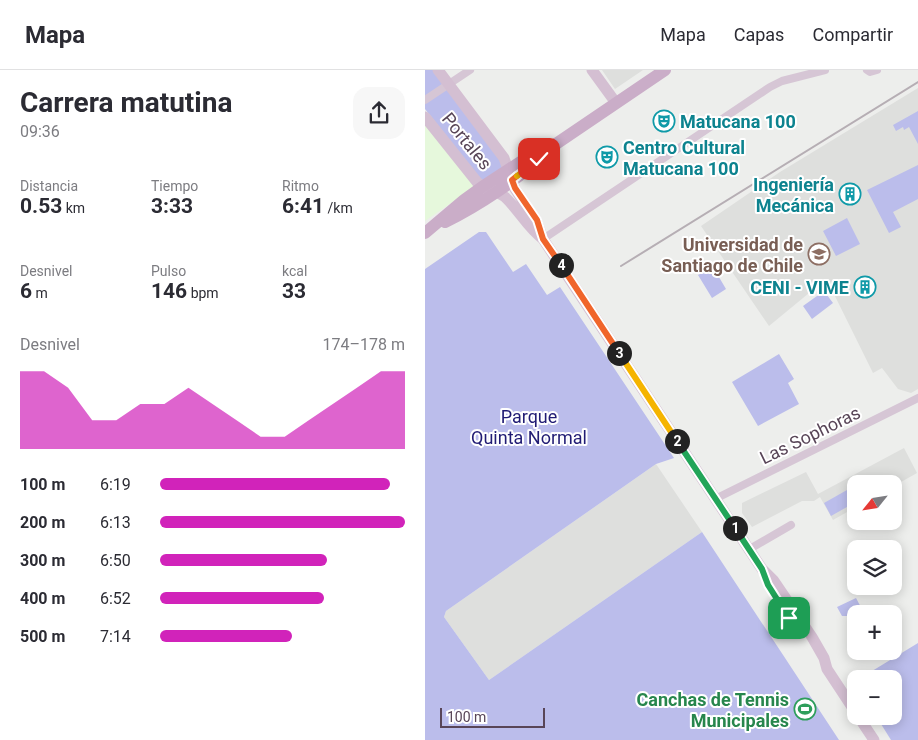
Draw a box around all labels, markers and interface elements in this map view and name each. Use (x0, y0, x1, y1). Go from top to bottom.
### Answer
text: Mapa (25, 21, 85, 49)
text: Mapa (660, 24, 706, 45)
text: Capas (734, 24, 784, 45)
text: Compartir (812, 24, 893, 45)
text: Carrera matutina (20, 86, 232, 119)
button: share (353, 87, 405, 139)
street label: Portales (438, 108, 496, 174)
theatre icon: Matucana 100 (652, 109, 676, 133)
place label: Matucana 100 (680, 111, 796, 132)
text: 09:36 (20, 122, 60, 141)
place label: Centro Cultural Matucana 100 (623, 137, 745, 179)
pin (518, 138, 560, 180)
icon: check (525, 145, 553, 173)
theatre icon: Centro Cultural Matucana 100 (595, 145, 619, 169)
place label: Ingeniería Mecánica (753, 174, 834, 216)
text: Distancia (20, 178, 78, 194)
text: Tiempo (151, 178, 198, 194)
text: Ritmo (282, 178, 319, 194)
building icon: Ingeniería Mecánica (838, 182, 862, 206)
text: 0.53 (20, 194, 62, 218)
text: 3:33 (151, 194, 193, 218)
text: 6:41 (282, 194, 324, 218)
text: km (62, 200, 85, 216)
text: /km (324, 200, 353, 216)
place label: Universidad de Santiago de Chile (661, 234, 803, 276)
school or university icon: Universidad de Santiago de Chile (807, 242, 831, 266)
pin: 4 (549, 252, 573, 278)
text: 4 (557, 257, 566, 273)
text: Desnivel (20, 263, 73, 279)
text: Pulso (151, 263, 186, 279)
text: kcal (282, 263, 307, 279)
building icon: CENI - VIME (853, 275, 877, 299)
place label: CENI - VIME (750, 277, 849, 298)
text: 6 (20, 279, 32, 303)
text: 146 (151, 279, 187, 303)
text: 33 (282, 279, 306, 303)
text: m (32, 285, 48, 301)
text: bpm (187, 285, 219, 301)
text: Desnivel (20, 335, 80, 354)
text: 174–178 m (323, 335, 405, 354)
pin: 3 (607, 340, 631, 366)
text: 3 (615, 345, 624, 361)
street label: Las Sophoras (756, 402, 864, 468)
park label: Parque Quinta Normal (471, 406, 587, 448)
pin: 2 (665, 428, 689, 454)
text: 2 (673, 433, 682, 449)
text: 100 m (20, 475, 65, 494)
text: 6:19 (100, 475, 131, 494)
north arrow (847, 475, 903, 530)
map controls (847, 475, 902, 725)
text: 200 m (20, 513, 65, 532)
text: 6:13 (100, 513, 131, 532)
pin: 1 (723, 516, 747, 540)
text: 1 (731, 520, 740, 536)
button: layers (847, 540, 902, 595)
text: 300 m (20, 551, 65, 570)
text: 6:50 (100, 551, 131, 570)
text: 400 m (20, 589, 65, 608)
text: 6:52 (100, 589, 131, 608)
pin (768, 597, 810, 639)
icon: arrive (775, 604, 803, 632)
button: + (847, 605, 902, 660)
text: 500 m (20, 627, 65, 646)
text: 7:14 (100, 627, 131, 646)
button: − (847, 670, 902, 725)
place label: Canchas de Tennis Municipales (637, 689, 789, 731)
sports icon: Canchas de Tennis Municipales (793, 697, 817, 721)
scale bar (440, 705, 545, 728)
text: 100 m (447, 709, 486, 725)

